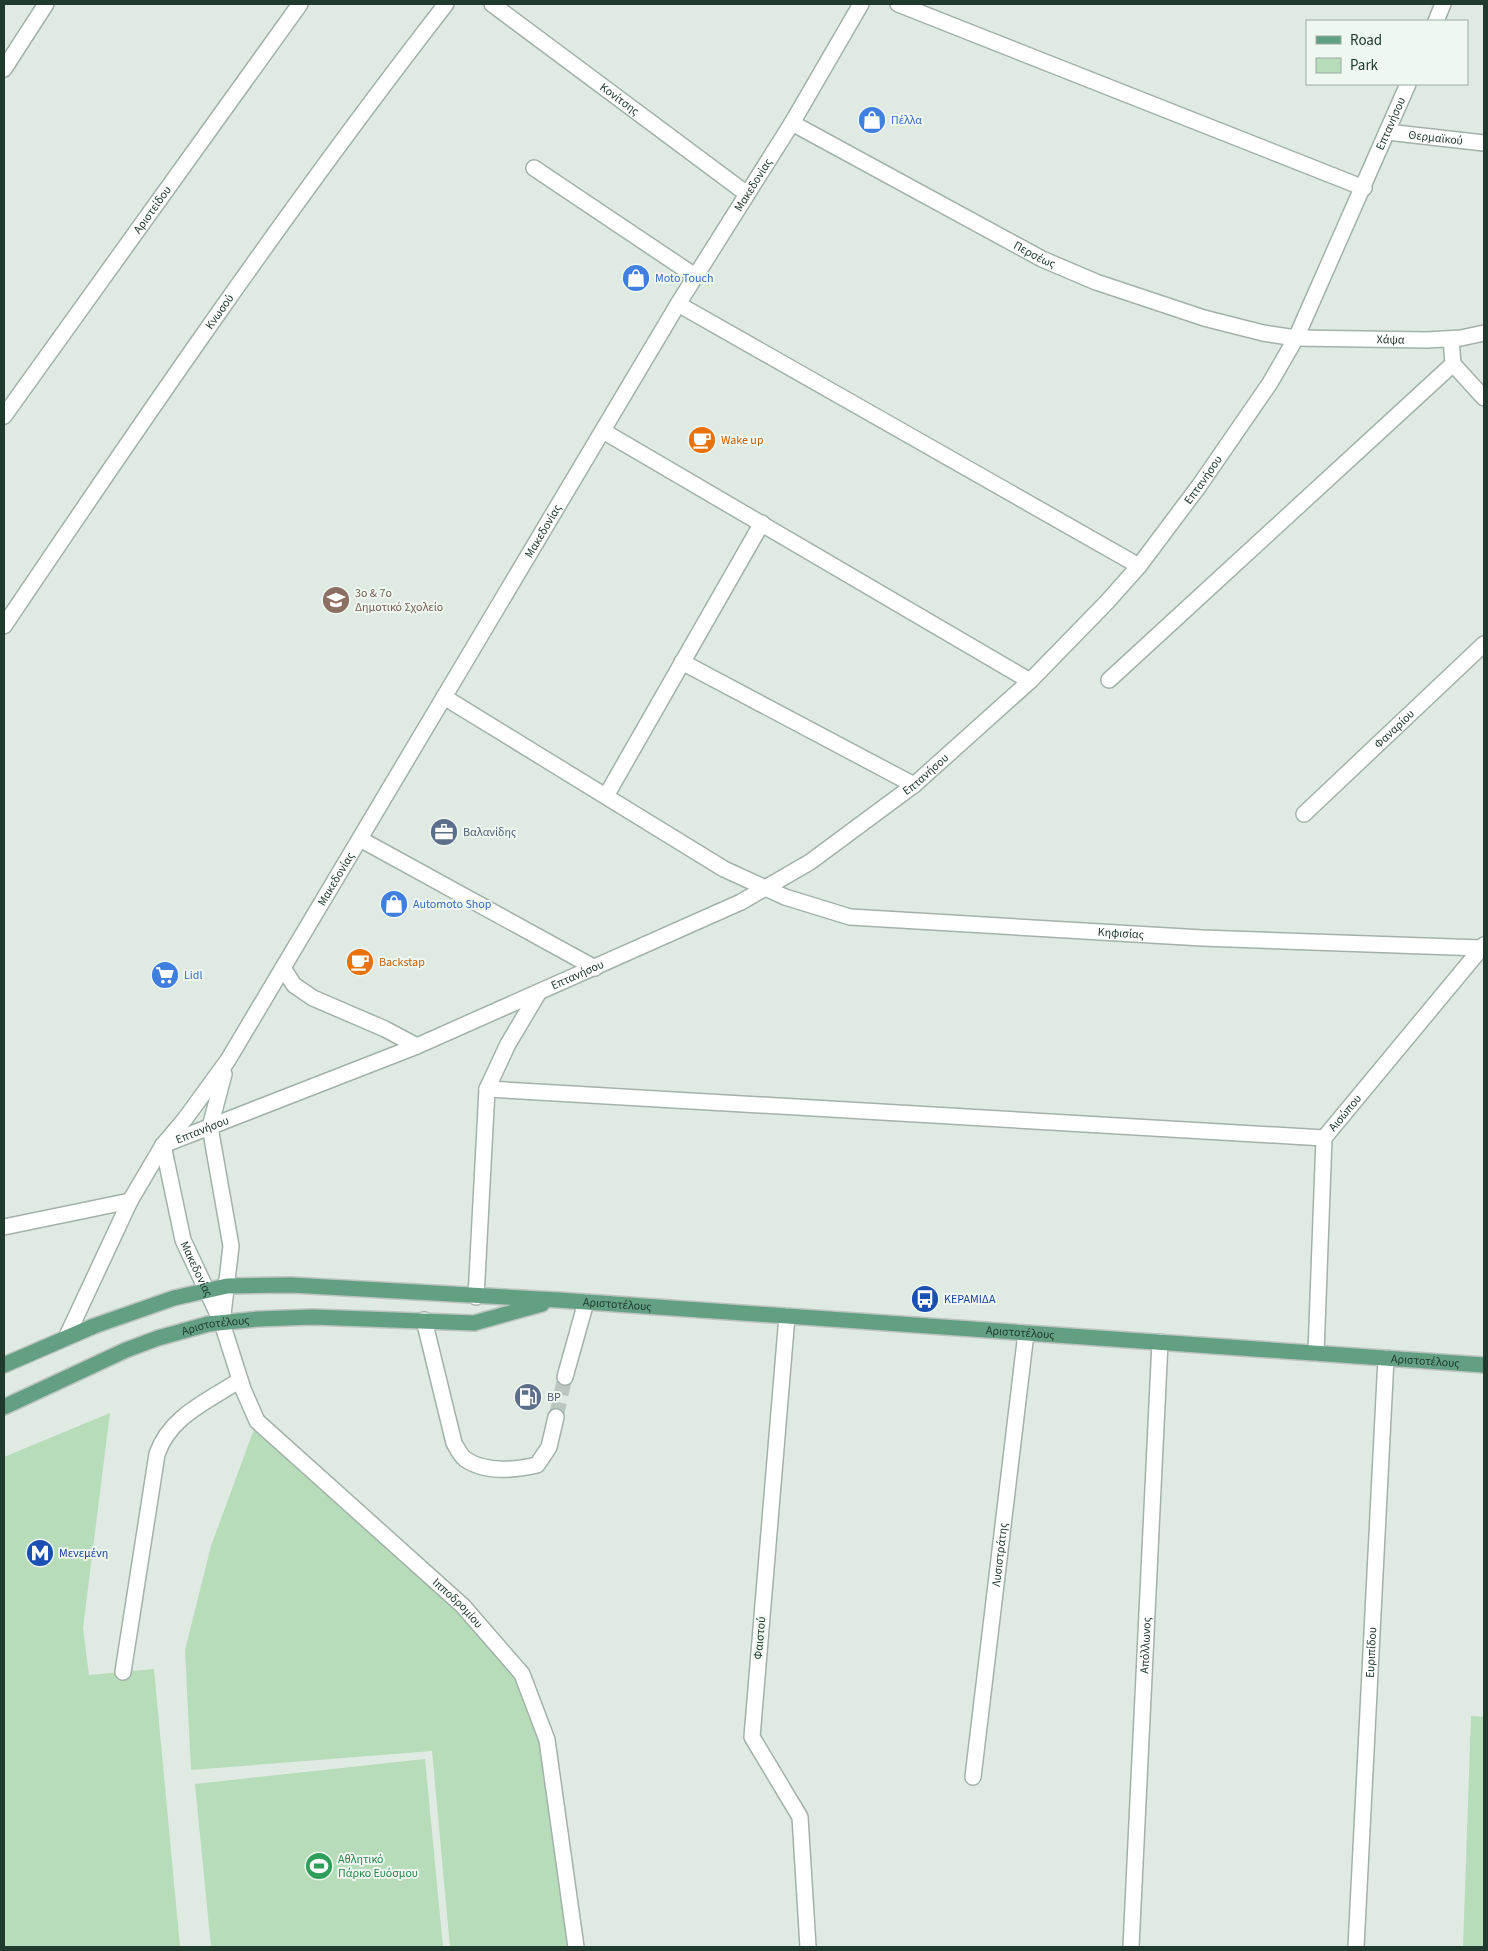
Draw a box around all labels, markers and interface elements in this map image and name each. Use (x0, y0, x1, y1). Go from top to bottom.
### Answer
legend (1306, 20, 1468, 85)
text: Road (1350, 30, 1382, 51)
text: Park (1350, 55, 1379, 76)
street label: Κονίτσης (596, 79, 643, 119)
street label: Επτανήσου (1371, 94, 1410, 153)
shop icon: Πέλλα (857, 105, 887, 135)
place label: Πέλλα (891, 112, 922, 129)
street label: Θερμαϊκού (1408, 126, 1464, 149)
street label: Μακεδονίας (730, 155, 776, 215)
street label: Αριστείδου (129, 182, 175, 237)
street label: Περσέως (1011, 237, 1058, 272)
shop icon: Moto Touch (621, 263, 651, 293)
place label: Moto Touch (655, 270, 714, 287)
street label: Κνωσού (201, 291, 238, 333)
street label: Χάψα (1377, 331, 1405, 348)
cafe icon: Wake up (687, 425, 717, 455)
place label: Wake up (721, 432, 764, 449)
street label: Επτανήσου (1180, 452, 1226, 508)
street label: Μακεδονίας (520, 501, 566, 561)
school or university icon: 3ο & 7ο Δημοτικό Σχολείο (321, 585, 351, 615)
place label: 3ο & 7ο Δημοτικό Σχολείο (355, 585, 443, 616)
street label: Φαναρίου (1370, 706, 1418, 752)
street label: Επτανήσου (899, 749, 952, 799)
office icon: Βαλανίδης (429, 817, 459, 847)
place label: Βαλανίδης (463, 824, 516, 841)
street label: Μακεδονίας (313, 849, 358, 909)
shop icon: Automoto Shop (379, 889, 409, 919)
place label: Automoto Shop (413, 896, 492, 913)
street label: Κηφισίας (1097, 923, 1144, 943)
cafe icon: Backstap (345, 947, 375, 977)
place label: Backstap (379, 954, 425, 971)
street label: Επτανήσου (548, 956, 606, 994)
supermarket icon: Lidl (150, 960, 180, 990)
place label: Lidl (184, 967, 203, 984)
street label: Αισώπου (1324, 1090, 1365, 1135)
street label: Επτανήσου (173, 1112, 231, 1148)
street label: Μακεδονίας (176, 1238, 217, 1300)
bus stop icon: ΚΕΡΑΜΙΔΑ (910, 1284, 940, 1314)
place label: ΚΕΡΑΜΙΔΑ (944, 1291, 996, 1308)
street label: Αριστοτέλους (582, 1293, 652, 1315)
street label: Αριστοτέλους (180, 1311, 250, 1339)
street label: Αριστοτέλους (985, 1322, 1055, 1343)
street label: Αριστοτέλους (1390, 1350, 1460, 1372)
fuel station icon: BP (513, 1382, 543, 1412)
place label: BP (547, 1389, 561, 1406)
street label: Λυσιστράτης (987, 1522, 1012, 1587)
metro station icon: Μενεμένη (25, 1538, 55, 1568)
place label: Μενεμένη (59, 1545, 108, 1562)
street label: Ιπποδρομίου (429, 1574, 487, 1632)
street label: Φαιστού (750, 1616, 770, 1660)
street label: Απόλλωνος (1136, 1617, 1155, 1674)
street label: Ευριπίδου (1361, 1626, 1381, 1678)
sports icon: Αθλητικό Πάρκο Ευόσμου (304, 1851, 334, 1881)
place label: Αθλητικό Πάρκο Ευόσμου (338, 1851, 418, 1882)

